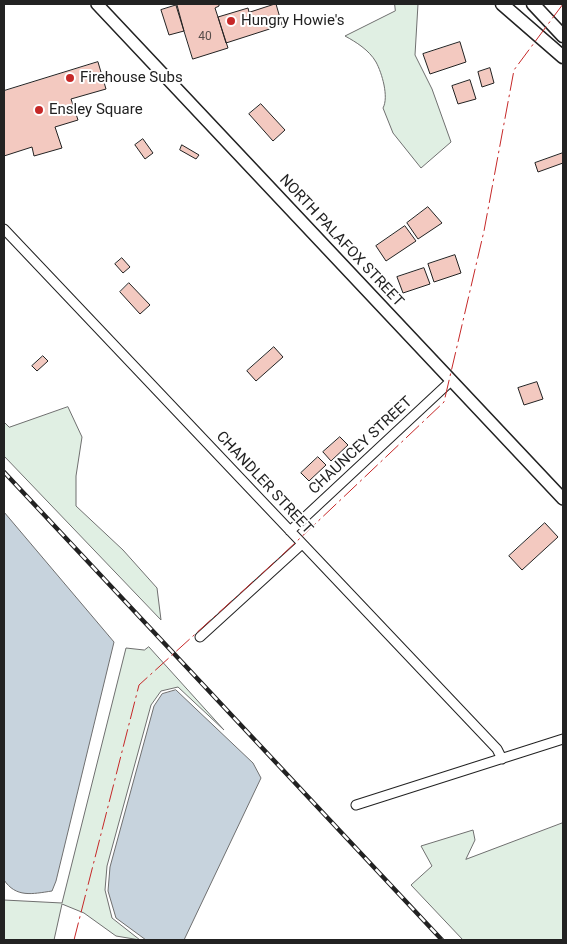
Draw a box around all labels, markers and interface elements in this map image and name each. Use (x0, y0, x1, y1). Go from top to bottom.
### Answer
place label: Hungry Howie's (241, 12, 345, 30)
marker: Hungry Howie's (225, 15, 237, 27)
house number: 40 (198, 30, 212, 44)
place label: Firehouse Subs (80, 69, 183, 87)
marker: Firehouse Subs (64, 72, 76, 84)
place label: Ensley Square (49, 101, 143, 119)
marker: Ensley Square (33, 104, 45, 116)
street label: NORTH PALAFOX STREET (275, 171, 407, 311)
street label: CHAUNCEY STREET (306, 393, 416, 499)
street label: CHANDLER STREET (212, 428, 316, 538)

